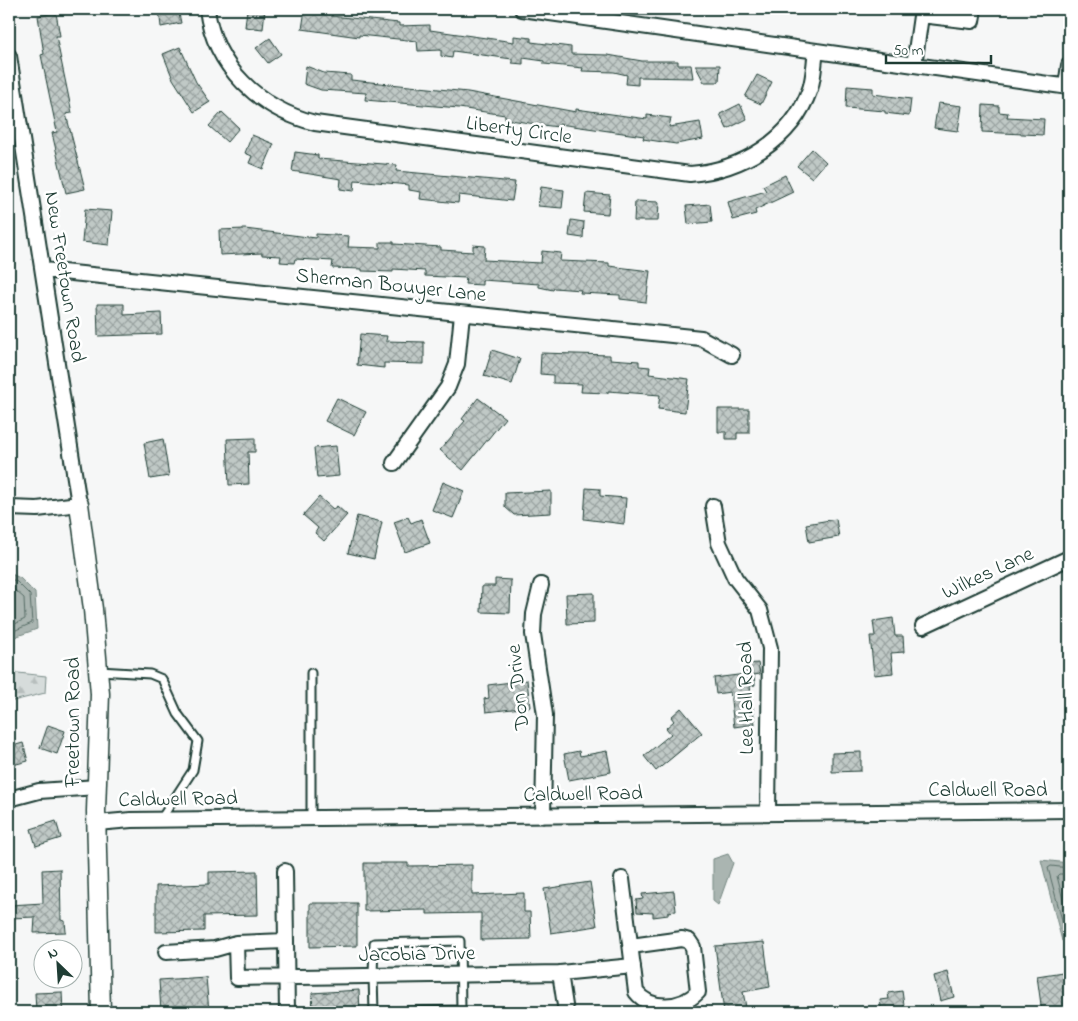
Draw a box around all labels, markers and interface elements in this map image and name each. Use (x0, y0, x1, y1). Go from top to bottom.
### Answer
scale bar (886, 32, 990, 64)
text: 50 m (893, 40, 924, 62)
street label: Liberty Circle (464, 109, 574, 155)
street label: New Freetown Road (36, 189, 92, 365)
street label: Sherman Bouyer Lane (294, 261, 488, 313)
street label: Wilkes Lane (937, 539, 1039, 608)
street label: Lee Hall Road (731, 641, 763, 755)
street label: Don Drive (500, 642, 539, 732)
street label: Freetown Road (59, 657, 89, 788)
street label: Caldwell Road (928, 776, 1048, 806)
street label: Caldwell Road (523, 779, 643, 811)
street label: Caldwell Road (118, 784, 238, 816)
north arrow (32, 938, 82, 988)
street label: Jacobia Drive (358, 939, 476, 971)
text: N (44, 942, 62, 965)

